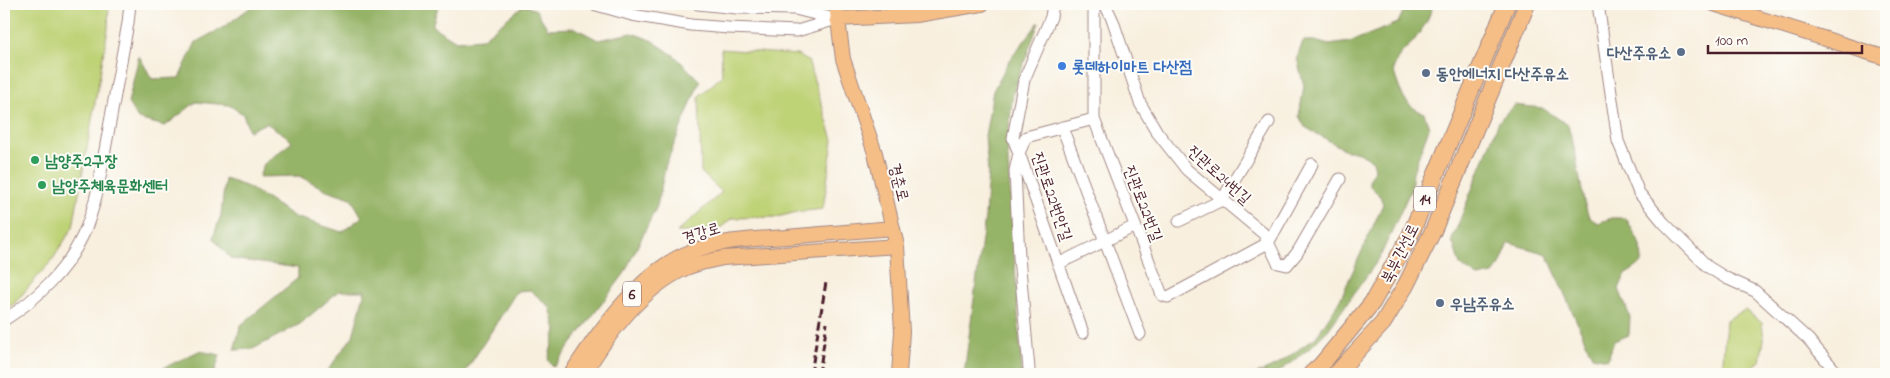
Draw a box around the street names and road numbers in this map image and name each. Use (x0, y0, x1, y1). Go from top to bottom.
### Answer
street label: 진관로24번길 (1181, 140, 1256, 211)
street label: 진관로22번안길 (1025, 149, 1078, 245)
street label: 경춘로 (882, 161, 914, 204)
street label: 진관로22번길 (1117, 162, 1168, 246)
road number: 14 (1414, 186, 1436, 212)
street label: 경강로 (680, 217, 724, 251)
street label: 북부간선로 (1375, 220, 1426, 288)
road number: 6 (623, 282, 641, 306)

